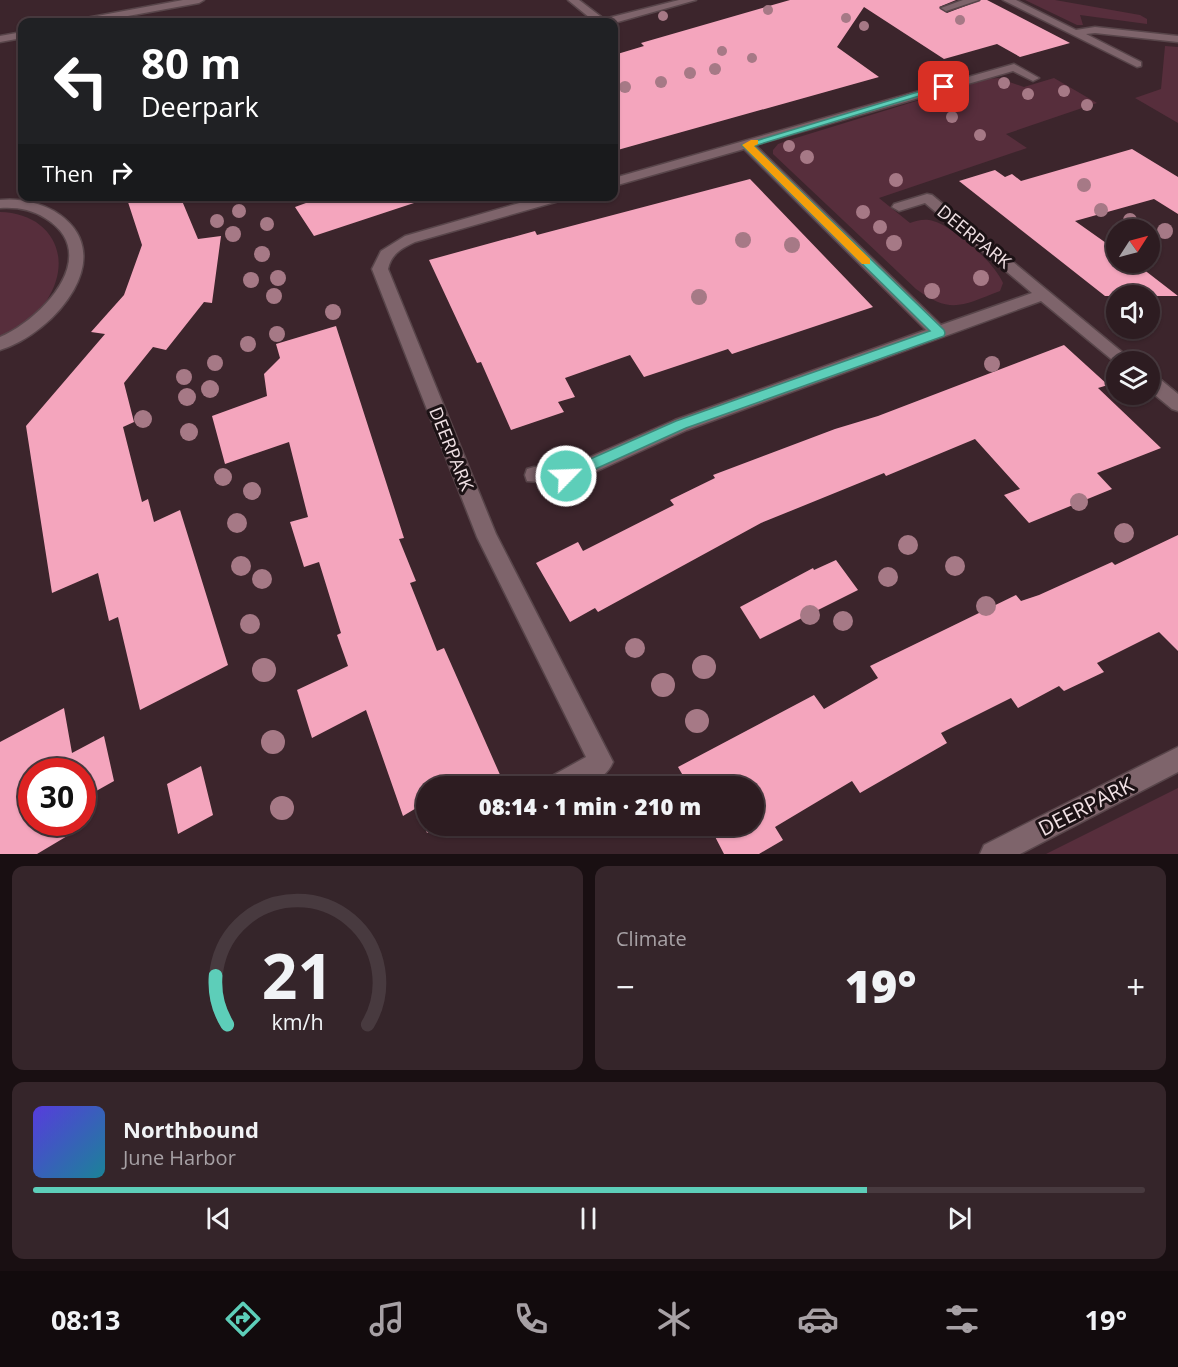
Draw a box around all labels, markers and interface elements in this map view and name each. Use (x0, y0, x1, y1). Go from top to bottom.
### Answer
text: 80 m (141, 34, 241, 91)
icon: left (42, 42, 120, 120)
pin (918, 61, 969, 112)
icon: arrive (927, 70, 960, 103)
text: Deerpark (141, 88, 259, 125)
icon: right (105, 156, 138, 189)
text: Then (42, 158, 93, 188)
street label: DEERPARK (933, 199, 1017, 274)
north arrow (1106, 219, 1160, 273)
map controls (1106, 219, 1160, 405)
button: sound (1106, 285, 1160, 339)
button: layers (1106, 351, 1160, 405)
street label: DEERPARK (424, 403, 480, 495)
position arrow (534, 444, 598, 508)
speed limit sign: 30 (18, 758, 96, 836)
street label: DEERPARK (1033, 770, 1138, 842)
text: 08:14 · 1 min · 210 m (479, 791, 701, 821)
text: Climate (616, 925, 687, 952)
text: 21 (262, 932, 333, 1017)
text: 19° (845, 955, 916, 1016)
text: − (616, 964, 635, 1009)
text: + (1126, 964, 1145, 1009)
text: km/h (271, 1007, 324, 1036)
text: Northbound (123, 1114, 259, 1144)
text: June Harbor (123, 1144, 236, 1171)
icon: previous (202, 1202, 235, 1235)
icon: pause (572, 1202, 605, 1235)
icon: next (943, 1202, 976, 1235)
icon: directions (222, 1298, 264, 1340)
icon: music (366, 1298, 408, 1340)
icon: phone (510, 1298, 552, 1340)
icon: climate (653, 1298, 695, 1340)
icon: car (797, 1298, 839, 1340)
icon: filters (941, 1298, 983, 1340)
text: 08:13 (51, 1301, 120, 1338)
text: 19° (1085, 1301, 1127, 1338)

